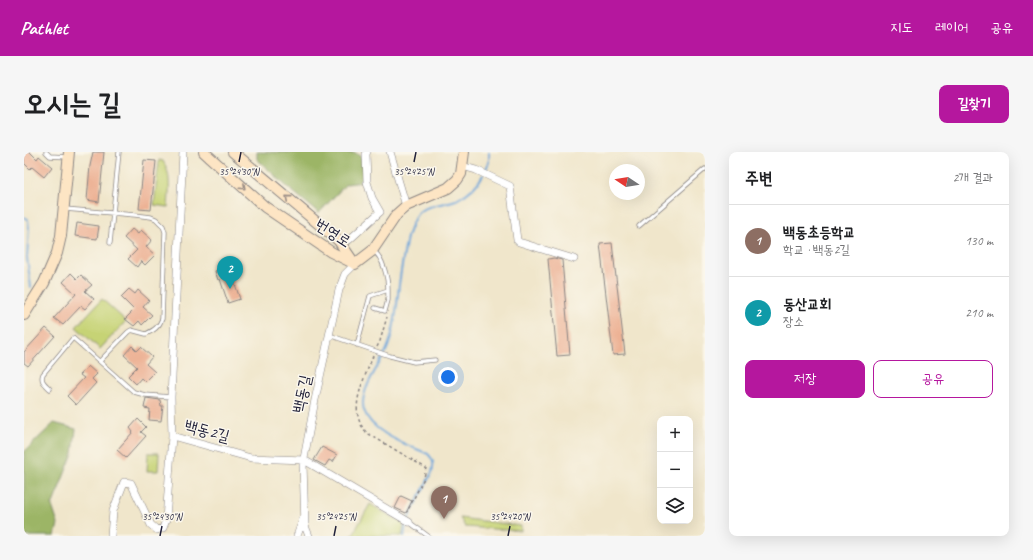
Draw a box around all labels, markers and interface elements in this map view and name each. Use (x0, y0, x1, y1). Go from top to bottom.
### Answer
text: Pathlet (20, 16, 68, 40)
text: 지도 (890, 19, 913, 36)
text: 레이어 (935, 19, 968, 36)
text: 공유 (990, 19, 1013, 36)
button: 길찾기 (939, 85, 1009, 123)
text: 오시는 길 (24, 86, 121, 121)
north arrow (609, 164, 645, 200)
text: 35°24'30"N (219, 165, 261, 178)
text: 35°24'25"N (394, 165, 436, 178)
text: 주변 (745, 168, 772, 189)
text: 2개 결과 (953, 170, 993, 186)
one-way arrow (238, 183, 246, 190)
one-way arrow (285, 196, 293, 203)
street label: 번영로 (311, 214, 355, 252)
text: 백동초등학교 (783, 223, 855, 242)
text: 1 (755, 233, 761, 249)
text: 130 m (965, 233, 993, 249)
text: 학교 · 백동2길 (783, 242, 850, 258)
pin: 2 (217, 256, 243, 289)
text: 동산교회 (783, 295, 831, 314)
text: 2 (755, 305, 761, 321)
text: 210 m (965, 305, 993, 321)
text: 장소 (783, 314, 804, 330)
button: 저장 (745, 360, 865, 398)
button: 공유 (873, 360, 993, 398)
your location (438, 367, 458, 387)
street label: 백동길 (288, 373, 316, 415)
street label: 백동2길 (182, 415, 232, 447)
map controls (657, 416, 693, 524)
button: + (657, 416, 693, 452)
button: − (657, 452, 693, 488)
pin: 1 (431, 486, 457, 519)
button: layers (657, 488, 693, 524)
text: 35°24'30"N (142, 510, 184, 523)
text: 35°24'25"N (316, 510, 358, 523)
text: 35°24'20"N (490, 510, 532, 523)

